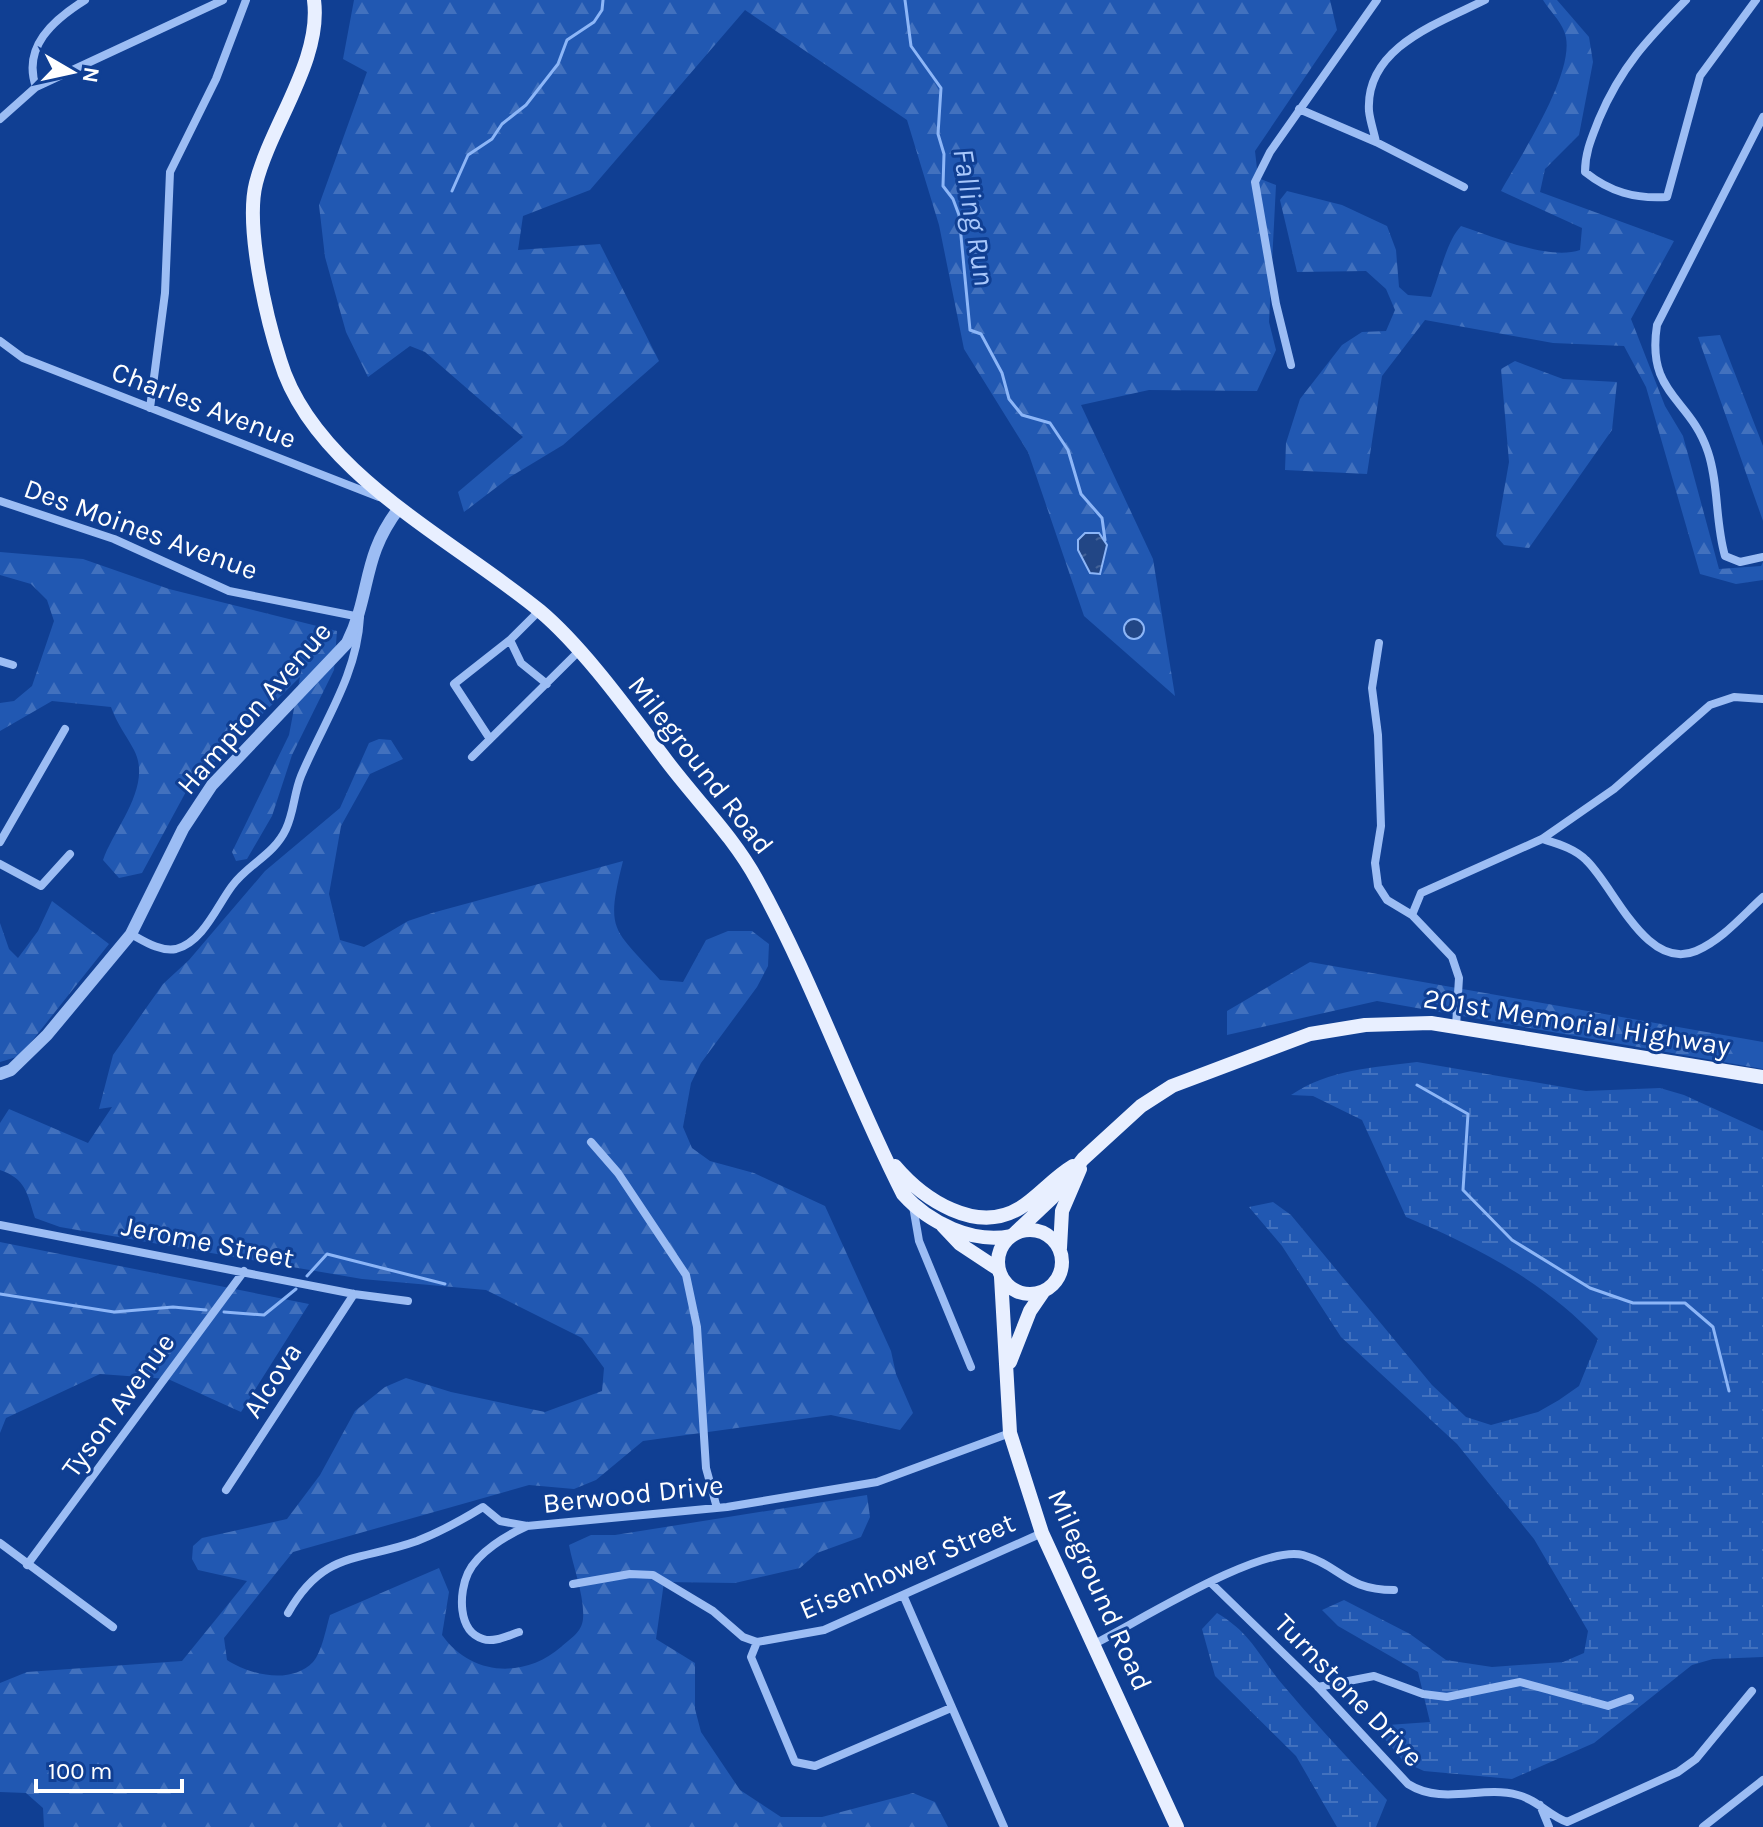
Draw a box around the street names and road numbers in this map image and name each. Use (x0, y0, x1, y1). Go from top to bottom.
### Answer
street label: Charles Avenue (107, 355, 301, 455)
street label: Des Moines Avenue (20, 471, 262, 587)
street label: Hampton Avenue (170, 615, 338, 801)
street label: Mileground Road (621, 669, 781, 861)
street label: 201st Memorial Highway (1421, 981, 1733, 1063)
street label: Jerome Street (119, 1209, 297, 1275)
street label: Tyson Avenue (55, 1326, 181, 1484)
street label: Alcova (236, 1336, 308, 1424)
street label: Berwood Drive (541, 1468, 725, 1520)
street label: Mileground Road (1041, 1484, 1159, 1696)
street label: Eisenhower Street (794, 1506, 1020, 1626)
street label: Turnstone Drive (1268, 1607, 1430, 1773)

